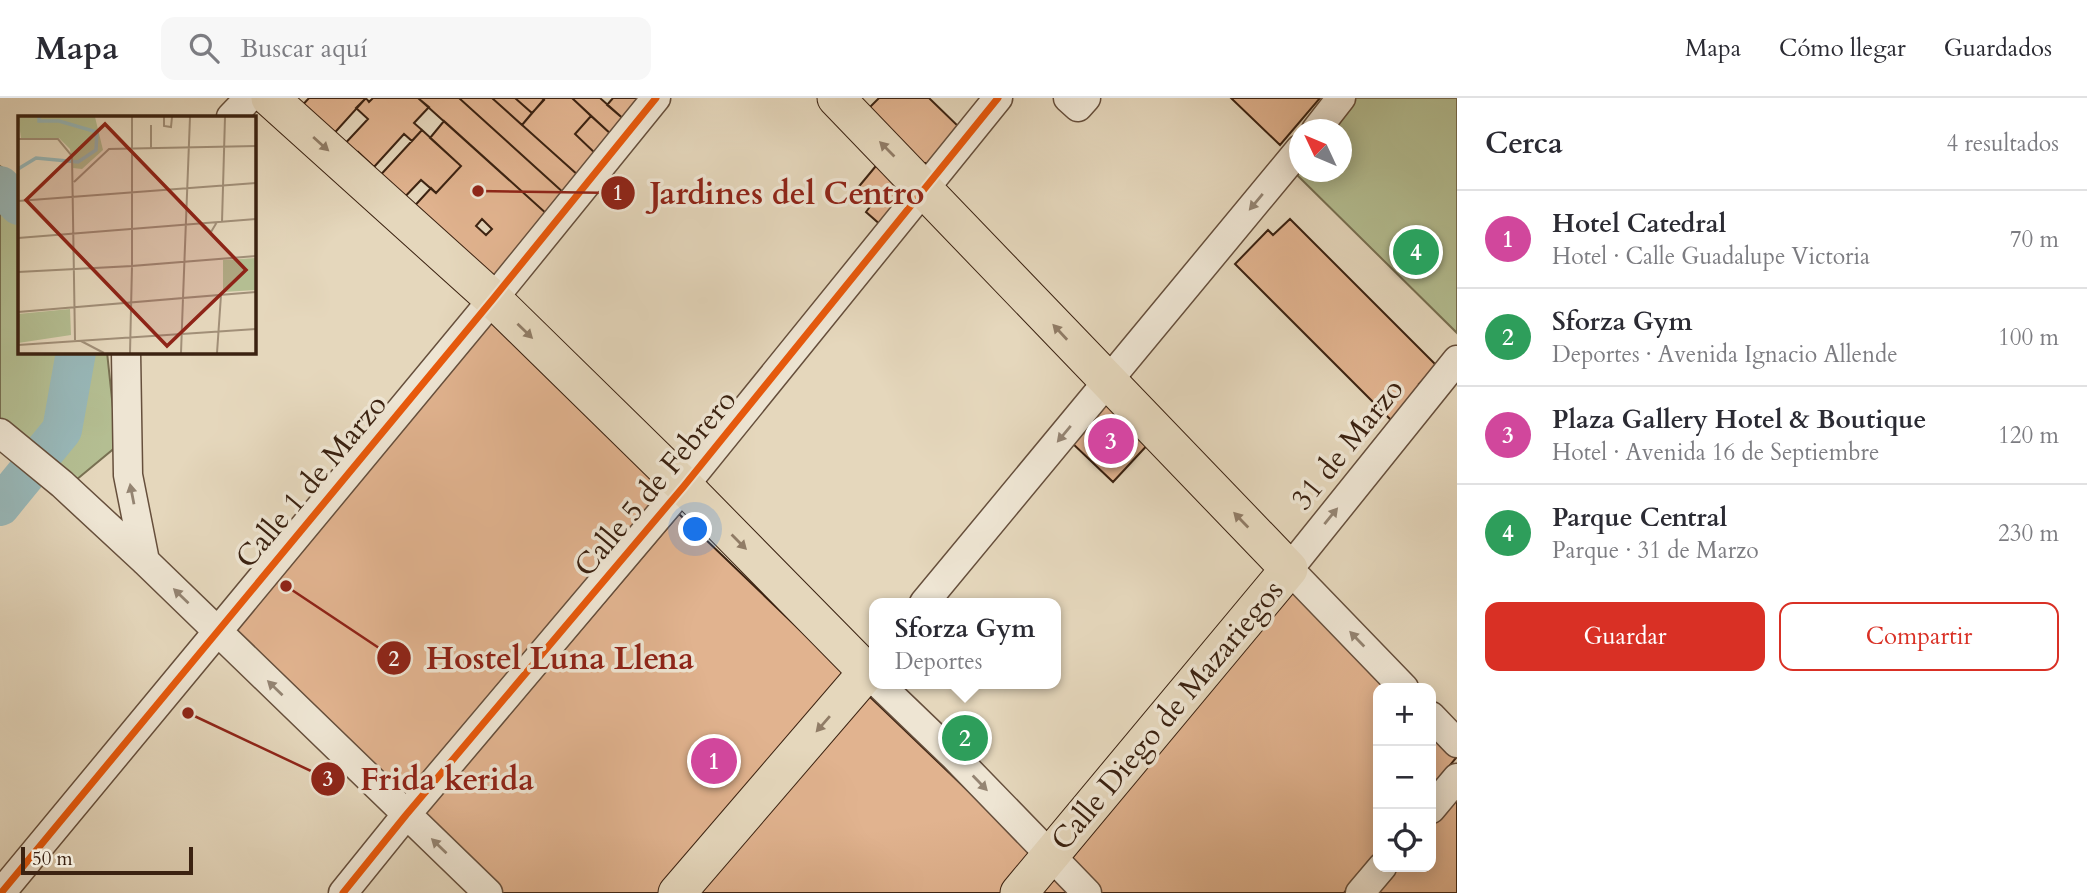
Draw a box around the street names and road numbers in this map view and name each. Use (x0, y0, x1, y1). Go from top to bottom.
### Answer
street label: 31 de Marzo (1282, 370, 1413, 519)
street label: Calle 5 de Febrero (565, 381, 746, 586)
street label: Calle 1 de Marzo (226, 386, 396, 577)
street label: Calle Diego de Mazariegos (1042, 571, 1293, 859)

